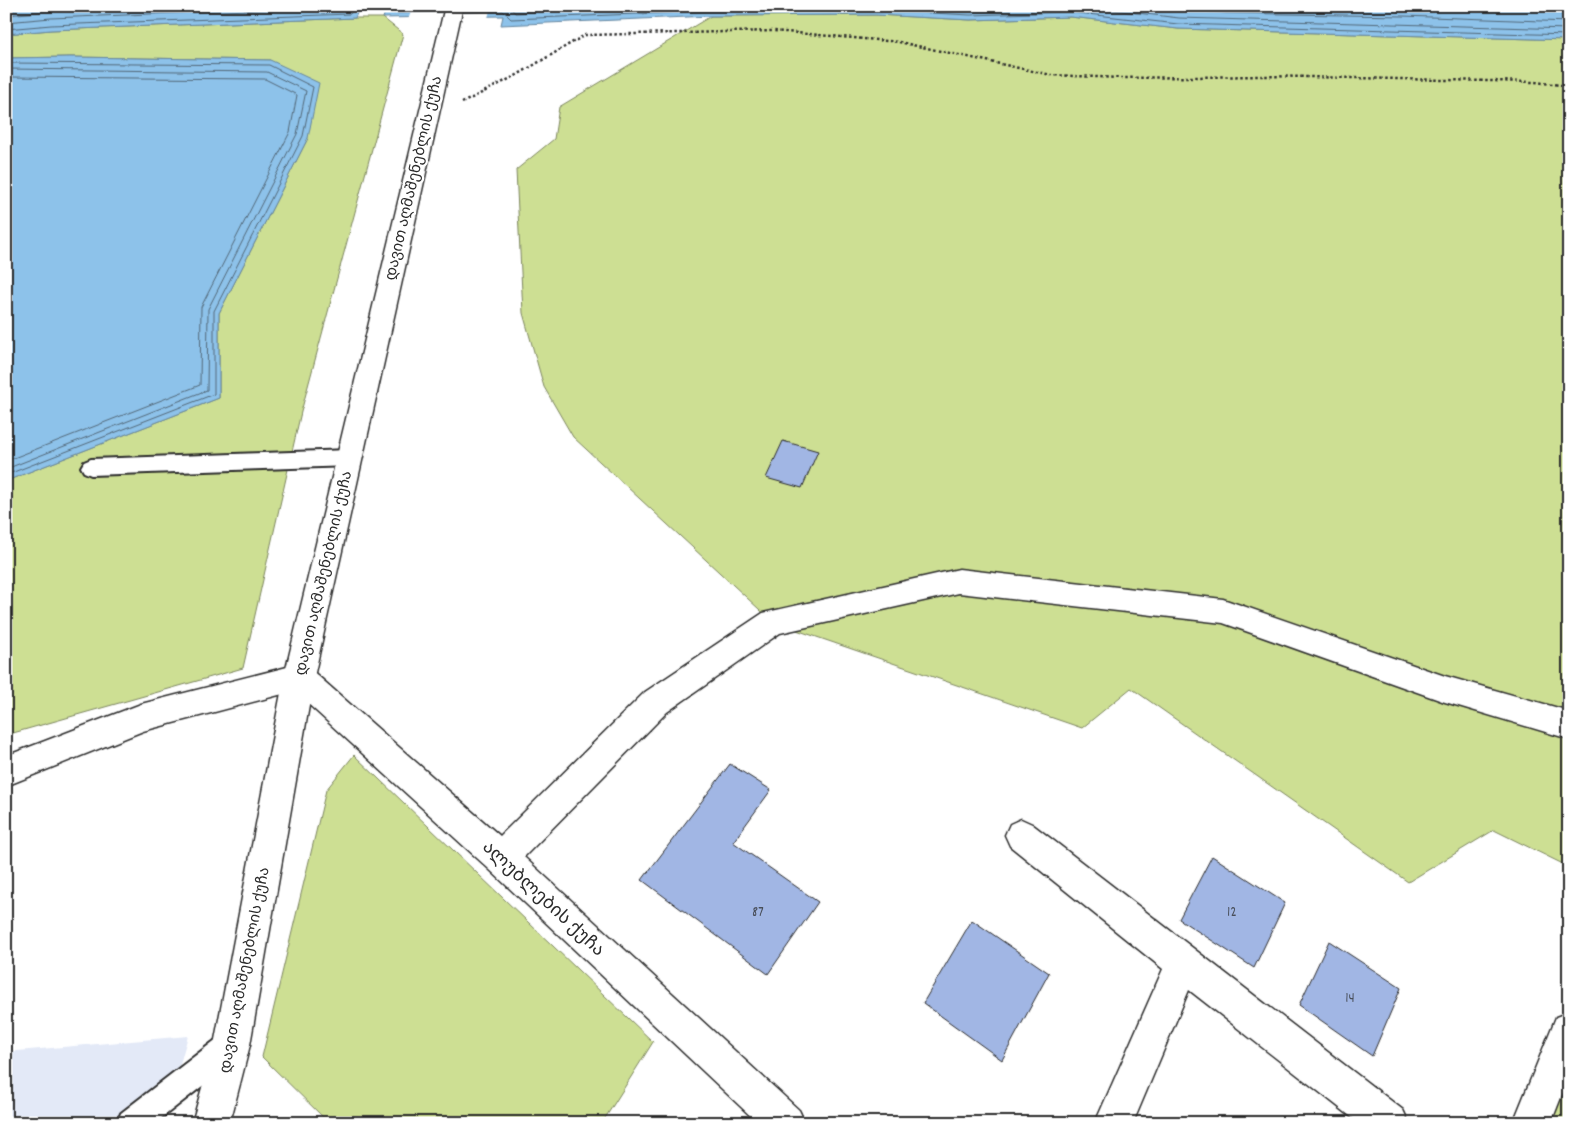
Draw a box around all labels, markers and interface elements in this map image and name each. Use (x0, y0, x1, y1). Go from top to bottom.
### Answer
street label: დავით აღმაშენებლის ქუჩა (381, 74, 449, 283)
street label: დავით აღმაშენებლის ქუჩა (291, 469, 359, 678)
street label: ალუბლების ქუჩა (475, 836, 609, 963)
street label: დავით აღმაშენებლის ქუჩა (215, 866, 277, 1075)
house number: 87 (752, 902, 764, 924)
house number: 12 (1227, 902, 1237, 924)
house number: 14 (1345, 988, 1355, 1010)

